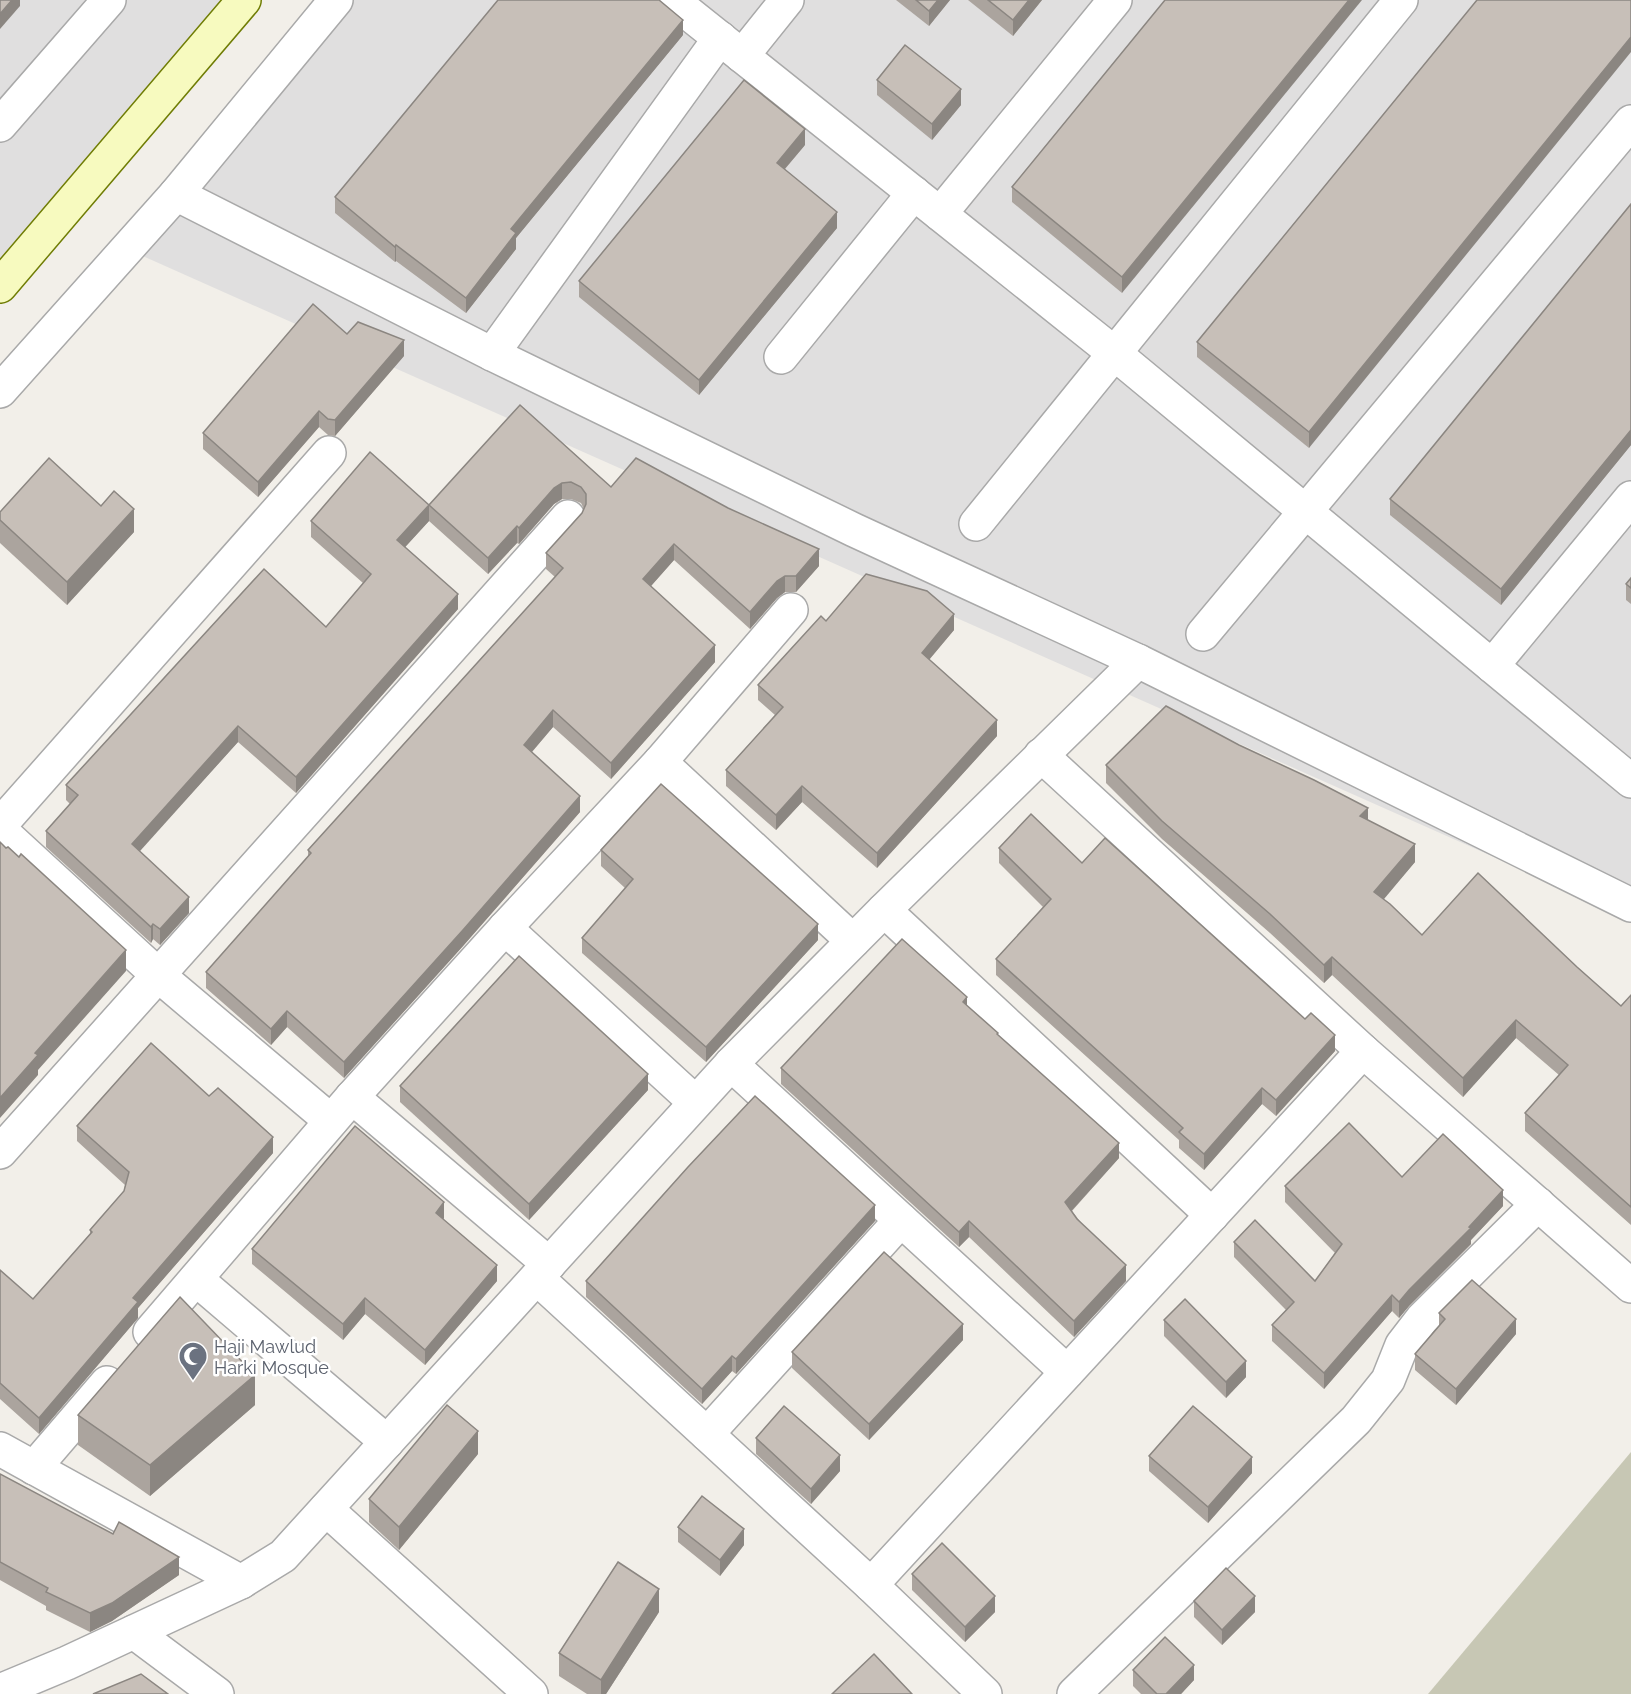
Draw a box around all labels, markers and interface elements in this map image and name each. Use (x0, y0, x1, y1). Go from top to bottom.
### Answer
place label: Haji Mawlud Harki Mosque (214, 1336, 329, 1378)
mosque icon: Haji Mawlud Harki Mosque (177, 1340, 209, 1382)

